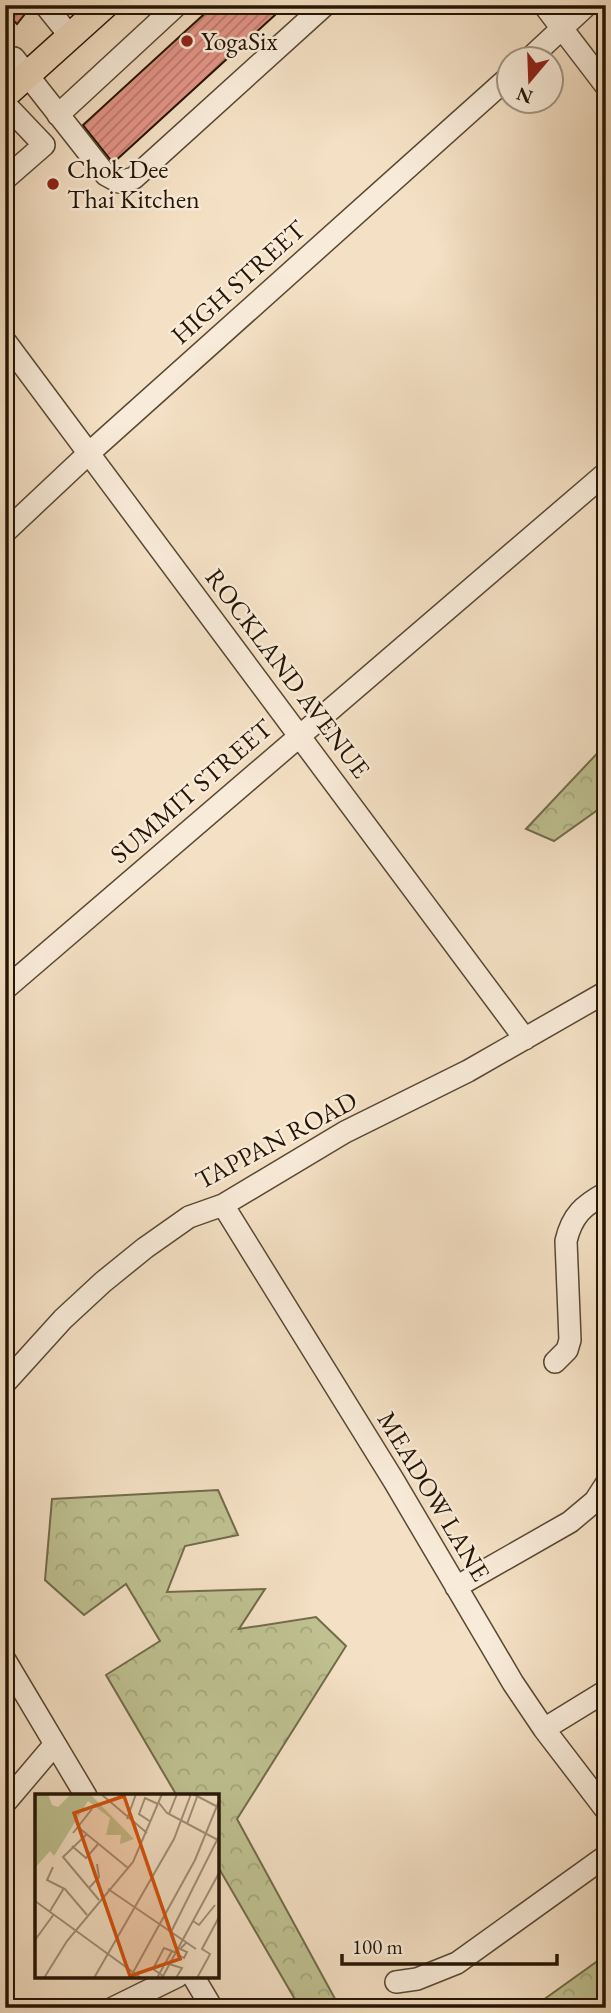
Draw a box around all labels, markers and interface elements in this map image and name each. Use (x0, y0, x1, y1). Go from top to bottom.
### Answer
place label: YogaSix (201, 24, 278, 58)
marker: YogaSix (179, 33, 195, 49)
north arrow (496, 46, 566, 116)
text: N (513, 81, 536, 110)
place label: Chok Dee Thai Kitchen (67, 152, 200, 216)
marker: Chok Dee Thai Kitchen (45, 176, 61, 192)
street label: HIGH STREET (163, 212, 313, 351)
street label: ROCKLAND AVENUE (198, 561, 378, 785)
street label: SUMMIT STREET (103, 711, 280, 871)
street label: TAPPAN ROAD (189, 1083, 363, 1197)
street label: MEADOW LANE (370, 1405, 498, 1587)
inset map (35, 1794, 219, 1978)
scale bar (342, 1922, 557, 1966)
text: 100 m (352, 1933, 403, 1960)

